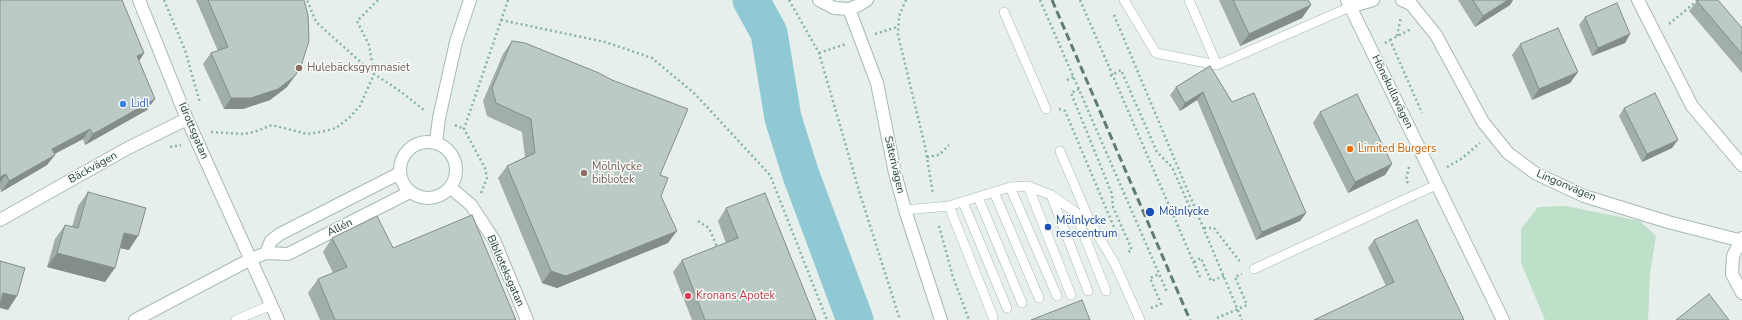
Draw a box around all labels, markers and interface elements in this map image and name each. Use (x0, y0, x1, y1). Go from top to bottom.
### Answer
street label: Hönekullavägen (1368, 53, 1416, 131)
place label: Hulebäcksgymnasiet (307, 61, 410, 75)
marker: Hulebäcksgymnasiet (294, 63, 304, 73)
place label: Lidl (131, 97, 149, 111)
marker: Lidl (118, 99, 128, 109)
street label: Idrottsgatan (175, 101, 211, 161)
street label: Säterivägen (881, 135, 907, 195)
place label: Limited Burgers (1358, 142, 1436, 156)
marker: Limited Burgers (1345, 144, 1355, 154)
street label: Bäckvägen (66, 149, 120, 187)
place label: Mölnlycke bibliotek (592, 160, 642, 186)
marker: Mölnlycke bibliotek (579, 168, 589, 178)
street label: Lingonvägen (1534, 168, 1598, 204)
place label: Mölnlycke (1159, 205, 1209, 219)
marker: Mölnlycke (1144, 206, 1156, 218)
place label: Mölnlycke resecentrum (1056, 214, 1117, 240)
street label: Allén (325, 216, 355, 240)
marker: Mölnlycke resecentrum (1043, 222, 1053, 232)
street label: Biblioteksgatan (483, 233, 527, 309)
place label: Kronans Apotek (696, 289, 775, 303)
marker: Kronans Apotek (683, 291, 693, 301)

